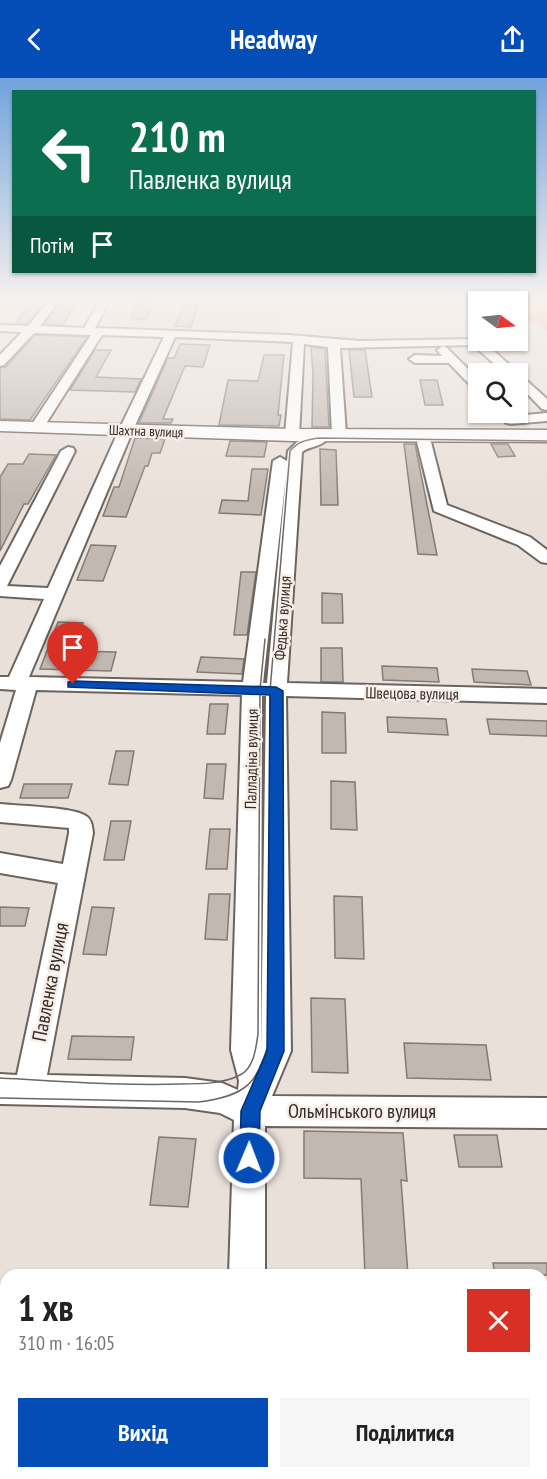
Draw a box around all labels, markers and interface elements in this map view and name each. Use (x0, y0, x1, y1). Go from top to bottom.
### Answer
text: Headway (230, 22, 317, 56)
icon: back (18, 23, 51, 56)
icon: share (496, 23, 529, 56)
text: 210 m (129, 109, 226, 164)
icon: left (30, 114, 108, 192)
text: Павленка вулиця (129, 162, 292, 196)
icon: arrive (86, 228, 119, 261)
text: Потім (30, 231, 74, 259)
north arrow (468, 291, 528, 351)
map controls (468, 291, 528, 423)
button: search (468, 363, 528, 423)
street label: Шахтна вулиця (108, 421, 184, 441)
street label: Федька вулиця (269, 575, 295, 661)
pin (47, 622, 98, 684)
icon: arrive (56, 631, 89, 664)
street label: Швецова вулиця (365, 682, 459, 704)
street label: Палладіна вулиця (240, 709, 262, 809)
street label: Павленка вулиця (26, 920, 74, 1044)
street label: Ольмінського вулиця (288, 1098, 436, 1124)
position arrow (217, 1126, 281, 1190)
text: 1 хв (18, 1284, 73, 1331)
button: close (467, 1289, 530, 1352)
text: 310 m · 16:05 (18, 1330, 115, 1356)
button: Вихід (18, 1398, 268, 1467)
button: Поділитися (280, 1398, 530, 1467)

